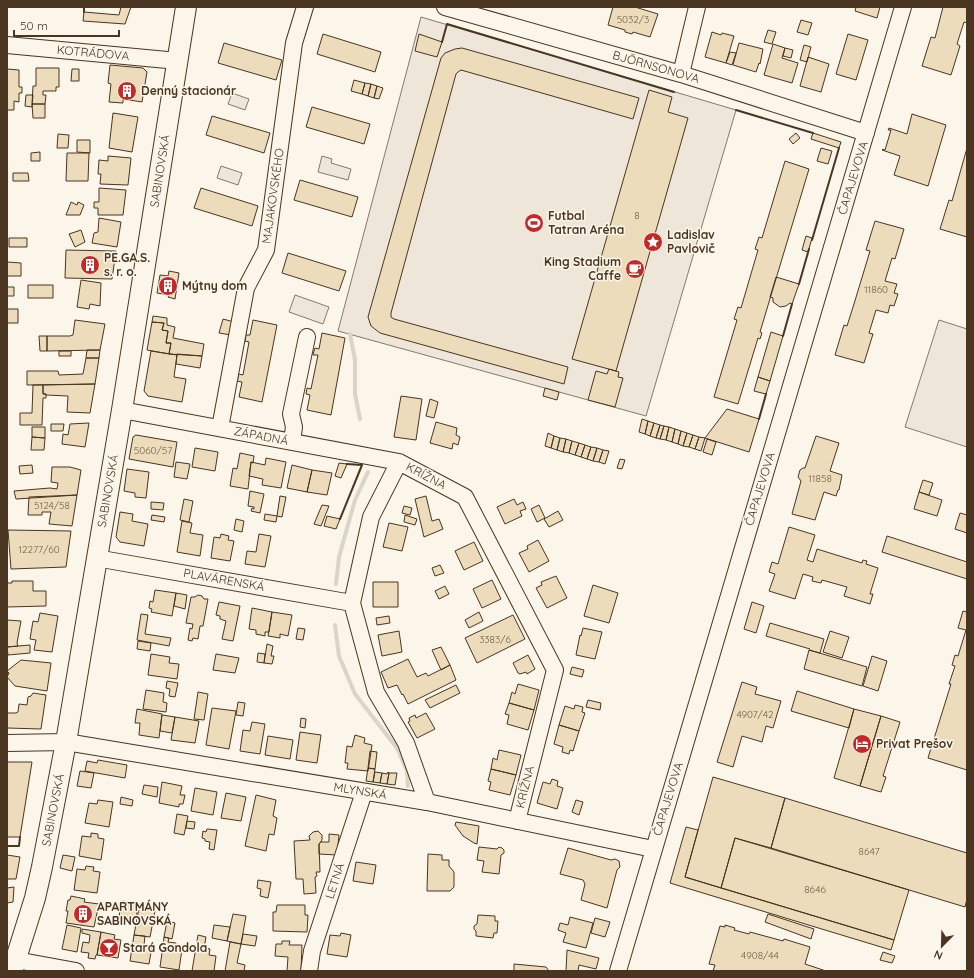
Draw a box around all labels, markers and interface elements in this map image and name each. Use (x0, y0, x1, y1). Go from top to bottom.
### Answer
scale bar (14, 12, 119, 38)
house number: 5032/3 (617, 13, 649, 26)
text: 50 m (20, 18, 48, 33)
street label: KOTRÁDOVA (56, 42, 130, 63)
street label: BJÖRNSONOVA (611, 47, 702, 86)
building icon: Denný stacionár (116, 80, 138, 102)
place label: Denný stacionár (141, 83, 236, 98)
street label: SABINOVSKÁ (146, 133, 173, 208)
street label: ČAPAJEVOVA (834, 139, 871, 216)
street label: MAJAKOVSKÉHO (258, 147, 287, 245)
place label: Futbal Tatran Aréna (548, 208, 624, 237)
house number: 8 (634, 209, 640, 222)
sports icon: Futbal Tatran Aréna (523, 212, 545, 234)
place label: Ladislav Pavlovič (667, 227, 715, 256)
place icon: Ladislav Pavlovič (642, 231, 664, 253)
place label: PE.GA.S. s. r. o. (104, 250, 150, 279)
building icon: PE.GA.S. s. r. o. (79, 254, 101, 276)
place label: King Stadium Caffe (544, 254, 621, 283)
cafe icon: King Stadium Caffe (624, 258, 646, 280)
building icon: Mýtny dom (157, 275, 179, 297)
place label: Mýtny dom (182, 278, 247, 293)
house number: 11860 (864, 283, 888, 296)
street label: ZÁPADNÁ (233, 423, 290, 448)
house number: 5060/57 (134, 444, 172, 457)
street label: ČAPAJEVOVA (741, 450, 778, 527)
street label: SABINOVSKÁ (94, 453, 121, 528)
street label: KRÍŽNA (404, 459, 449, 492)
house number: 11858 (808, 472, 832, 485)
house number: 5124/58 (34, 499, 70, 512)
house number: 12277/60 (18, 543, 60, 556)
street label: PLAVÁRENSKÁ (182, 565, 266, 594)
house number: 3383/6 (479, 633, 511, 646)
house number: 4907/42 (736, 708, 774, 721)
hotel icon: Privat Prešov (851, 733, 873, 755)
place label: Privat Prešov (876, 736, 953, 751)
street label: ČAPAJEVOVA (649, 760, 686, 837)
street label: KRÍŽNA (512, 764, 537, 810)
street label: SABINOVSKÁ (38, 772, 67, 847)
street label: MLYNSKÁ (332, 779, 388, 802)
house number: 8647 (858, 845, 880, 858)
street label: LETNÁ (322, 861, 347, 901)
house number: 8646 (804, 883, 826, 896)
place label: APARTMÁNY SABINOVSKÁ (97, 899, 172, 928)
building icon: APARTMÁNY SABINOVSKÁ (72, 903, 94, 925)
north arrow (922, 926, 962, 966)
bar icon: Stará Gondola (98, 937, 120, 959)
place label: Stará Gondola (123, 940, 207, 955)
text: N (932, 947, 945, 963)
house number: 4908/44 (741, 949, 779, 962)

